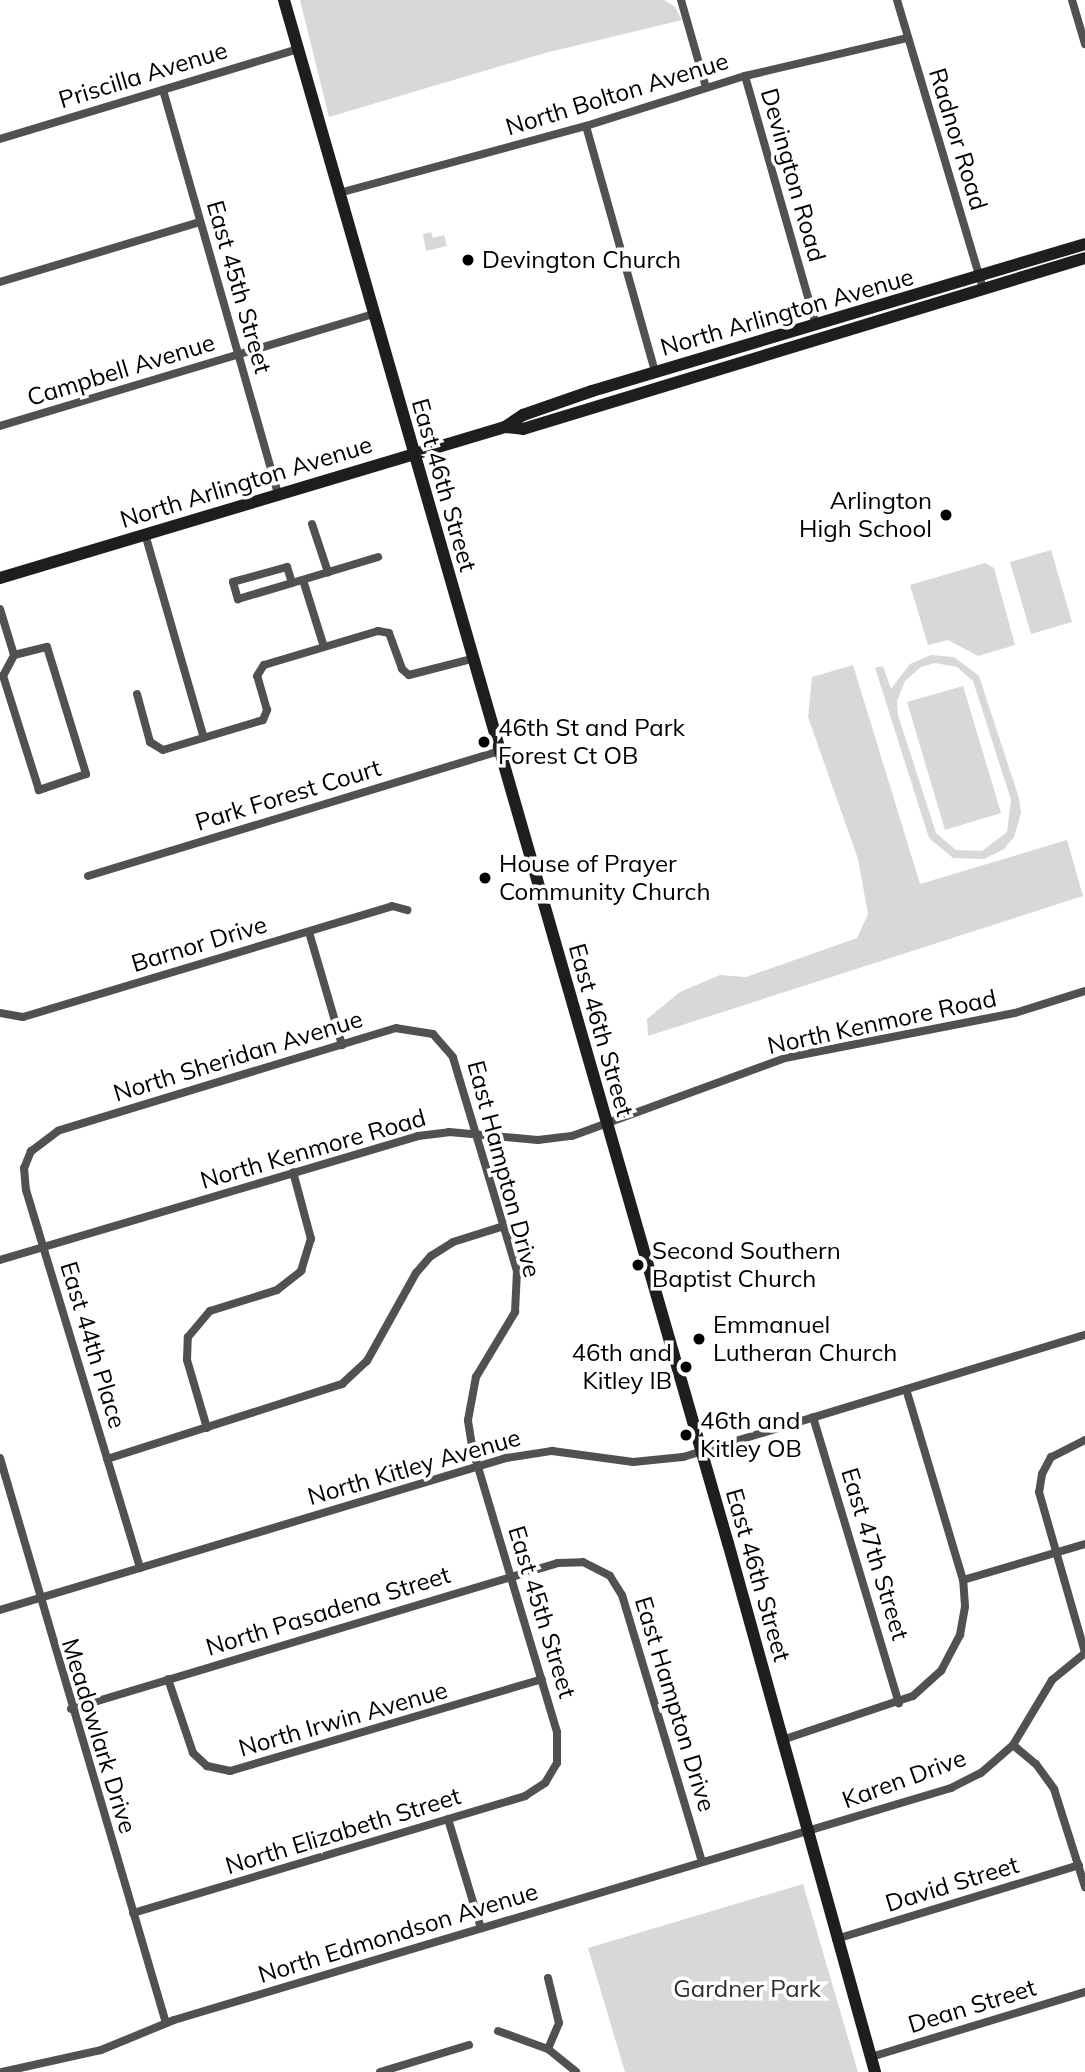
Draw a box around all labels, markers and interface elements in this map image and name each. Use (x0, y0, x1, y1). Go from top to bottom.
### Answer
street label: Priscilla Avenue (55, 36, 231, 114)
street label: North Bolton Avenue (502, 46, 732, 142)
street label: Radnor Road (923, 65, 993, 213)
street label: Devington Road (754, 85, 832, 265)
street label: East 45th Street (201, 197, 277, 377)
place label: Devington Church (482, 246, 681, 274)
marker: Devington Church (460, 252, 476, 268)
street label: North Arlington Avenue (657, 262, 917, 362)
street label: Campbell Avenue (24, 328, 218, 412)
street label: East 46th Street (406, 395, 482, 575)
street label: North Arlington Avenue (117, 430, 375, 534)
place label: Arlington High School (799, 487, 932, 543)
marker: Arlington High School (938, 507, 954, 523)
place label: 46th St and Park Forest Ct OB (498, 714, 685, 770)
marker: 46th St and Park Forest Ct OB (476, 734, 492, 750)
street label: Park Forest Court (192, 753, 384, 837)
place label: House of Prayer Community Church (499, 850, 710, 906)
marker: House of Prayer Community Church (477, 870, 493, 886)
street label: Barnor Drive (128, 910, 270, 978)
street label: East 46th Street (563, 940, 639, 1120)
street label: North Kenmore Road (765, 984, 999, 1060)
street label: North Sheridan Avenue (110, 1004, 366, 1108)
street label: East Hampton Drive (461, 1057, 547, 1281)
street label: North Kenmore Road (197, 1103, 429, 1195)
place label: Second Southern Baptist Church (652, 1237, 841, 1293)
marker: Second Southern Baptist Church (630, 1257, 646, 1273)
street label: East 44th Place (54, 1258, 132, 1432)
place label: Emmanuel Lutheran Church (713, 1311, 897, 1367)
marker: Emmanuel Lutheran Church (691, 1331, 707, 1347)
place label: 46th and Kitley IB (572, 1339, 672, 1395)
marker: 46th and Kitley IB (678, 1359, 694, 1375)
place label: 46th and Kitley OB (700, 1407, 802, 1463)
street label: North Kitley Avenue (304, 1423, 524, 1511)
marker: 46th and Kitley OB (678, 1427, 694, 1443)
street label: East 47th Street (835, 1464, 915, 1644)
street label: East 46th Street (720, 1485, 796, 1665)
street label: East 45th Street (502, 1522, 582, 1702)
street label: North Pasadena Street (202, 1560, 454, 1662)
street label: East Hampton Drive (629, 1593, 721, 1815)
street label: Meadowlark Drive (56, 1635, 142, 1837)
street label: North Irwin Avenue (235, 1675, 451, 1763)
street label: Karen Drive (838, 1743, 970, 1815)
street label: North Elizabeth Street (222, 1781, 464, 1881)
street label: David Street (882, 1850, 1022, 1918)
street label: North Edmondson Avenue (255, 1877, 541, 1989)
street label: Dean Street (905, 1973, 1039, 2039)
park label: Gardner Park (673, 1975, 821, 2003)

